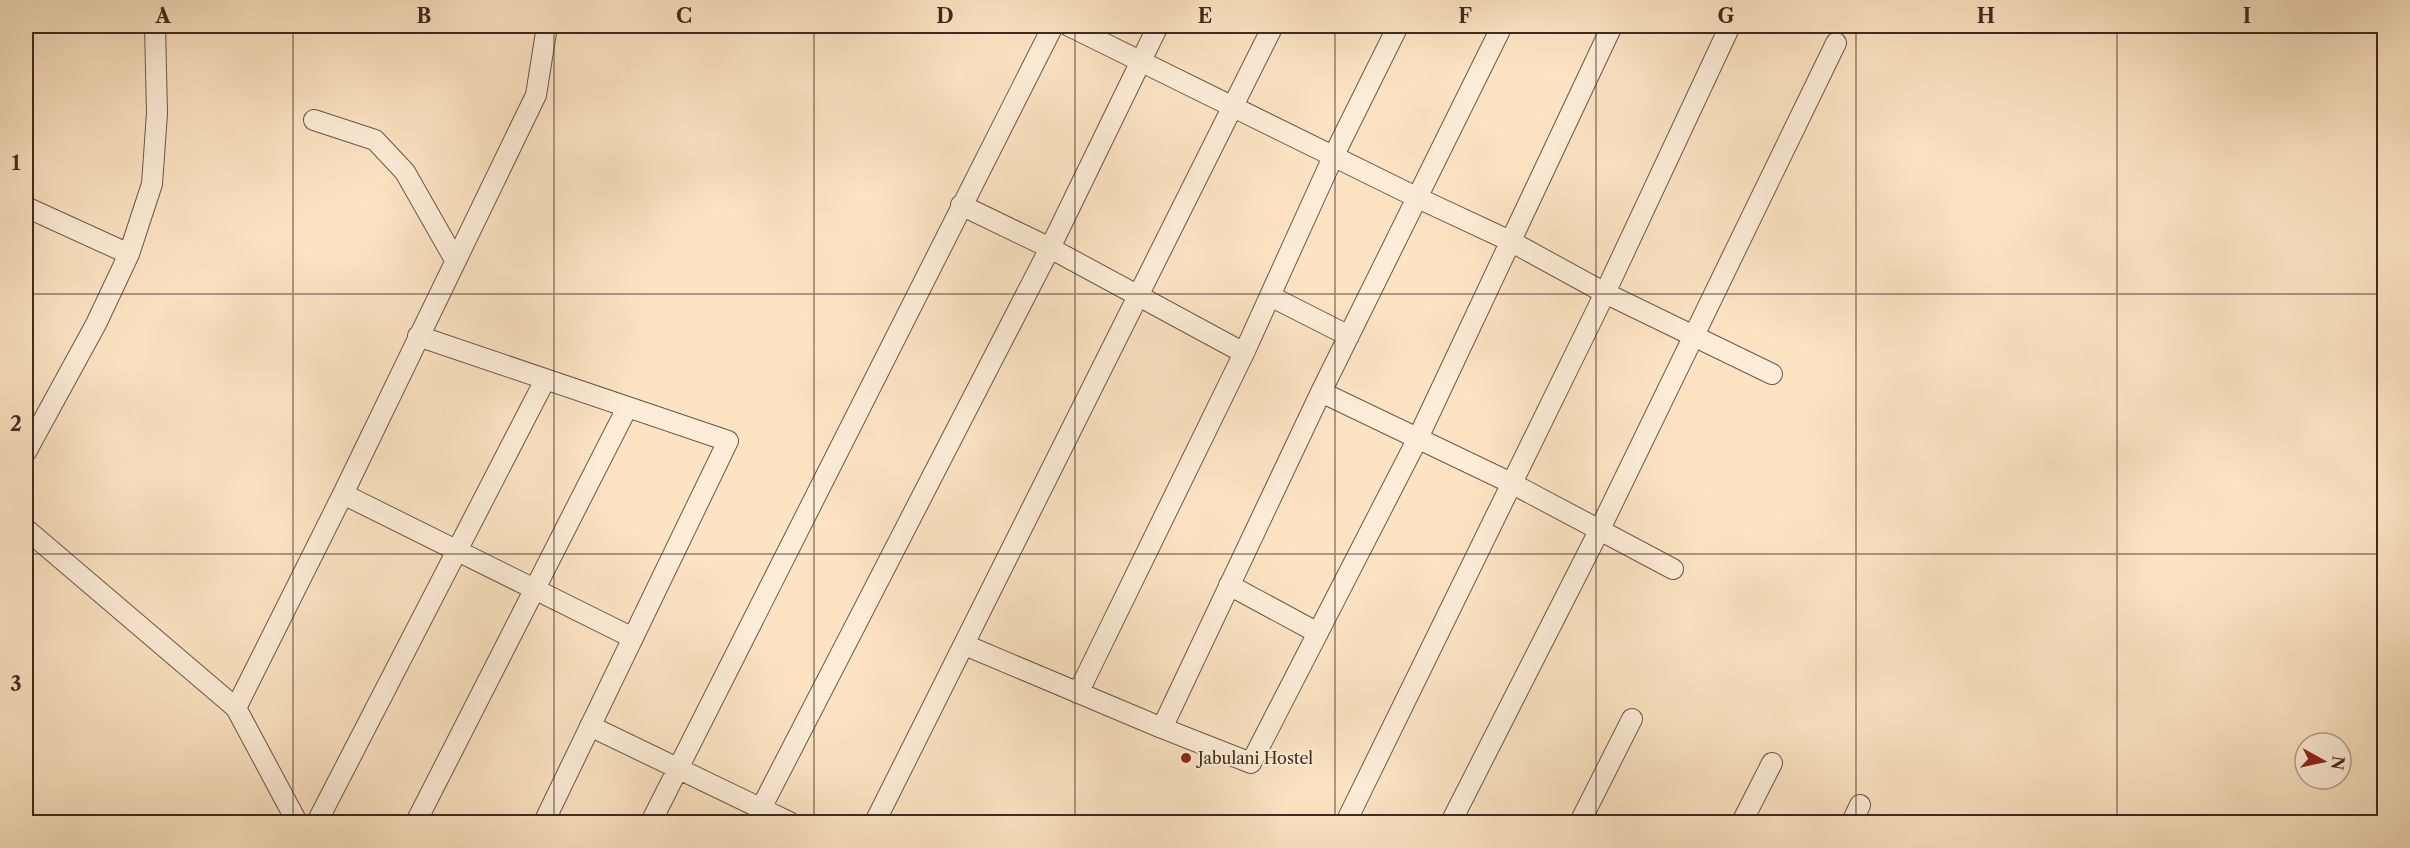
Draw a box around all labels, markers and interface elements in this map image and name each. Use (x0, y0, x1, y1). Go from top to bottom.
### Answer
text: A (154, 4, 171, 28)
text: B (417, 4, 432, 28)
text: C (676, 4, 692, 28)
text: D (936, 4, 954, 28)
text: E (1198, 4, 1212, 28)
text: F (1458, 4, 1472, 28)
text: G (1718, 4, 1735, 28)
text: H (1977, 4, 1995, 28)
text: I (2243, 4, 2251, 28)
text: 1 (12, 151, 21, 175)
text: 2 (10, 412, 22, 436)
text: 3 (10, 672, 22, 696)
north arrow (2293, 731, 2353, 791)
place label: Jabulani Hostel (1195, 748, 1313, 768)
marker: Jabulani Hostel (1179, 751, 1193, 765)
text: N (2327, 755, 2349, 771)

